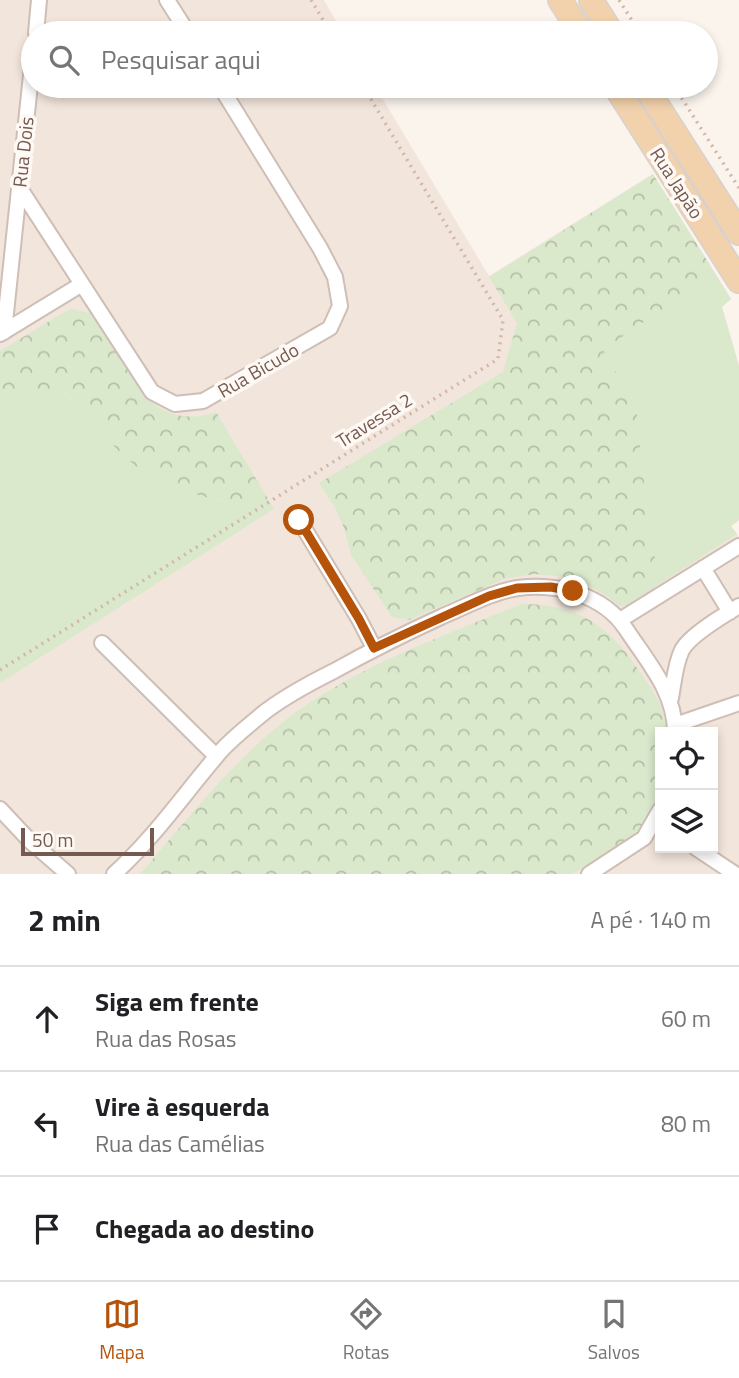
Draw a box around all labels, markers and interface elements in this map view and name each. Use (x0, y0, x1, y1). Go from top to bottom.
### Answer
search box (21, 21, 718, 98)
text: Pesquisar aqui (101, 40, 261, 79)
icon: search (45, 41, 83, 79)
street label: Rua Dois (4, 115, 41, 189)
street label: Rua Japão (643, 141, 711, 224)
street label: Rua Bicudo (212, 335, 304, 405)
street label: Travessa 2 (330, 385, 417, 454)
route start (283, 504, 314, 535)
route end (557, 575, 588, 606)
map controls (655, 727, 718, 853)
button: locate (655, 727, 718, 790)
button: layers (655, 790, 718, 853)
scale bar (21, 825, 154, 857)
text: 50 m (32, 825, 73, 854)
text: 2 min (28, 897, 101, 943)
text: A pé · 140 m (590, 902, 711, 937)
text: Siga em frente (95, 982, 259, 1021)
icon: ahead (28, 1000, 66, 1038)
text: 60 m (661, 1001, 711, 1036)
text: Rua das Rosas (95, 1021, 236, 1056)
text: Vire à esquerda (95, 1087, 270, 1126)
icon: left (28, 1105, 66, 1143)
text: 80 m (661, 1106, 711, 1141)
text: Rua das Camélias (95, 1126, 265, 1161)
text: Chegada ao destino (95, 1209, 314, 1248)
icon: arrive (28, 1210, 66, 1248)
tab: Mapa (99, 1295, 144, 1366)
tab: Rotas (343, 1295, 389, 1366)
tab: Salvos (588, 1295, 640, 1366)

